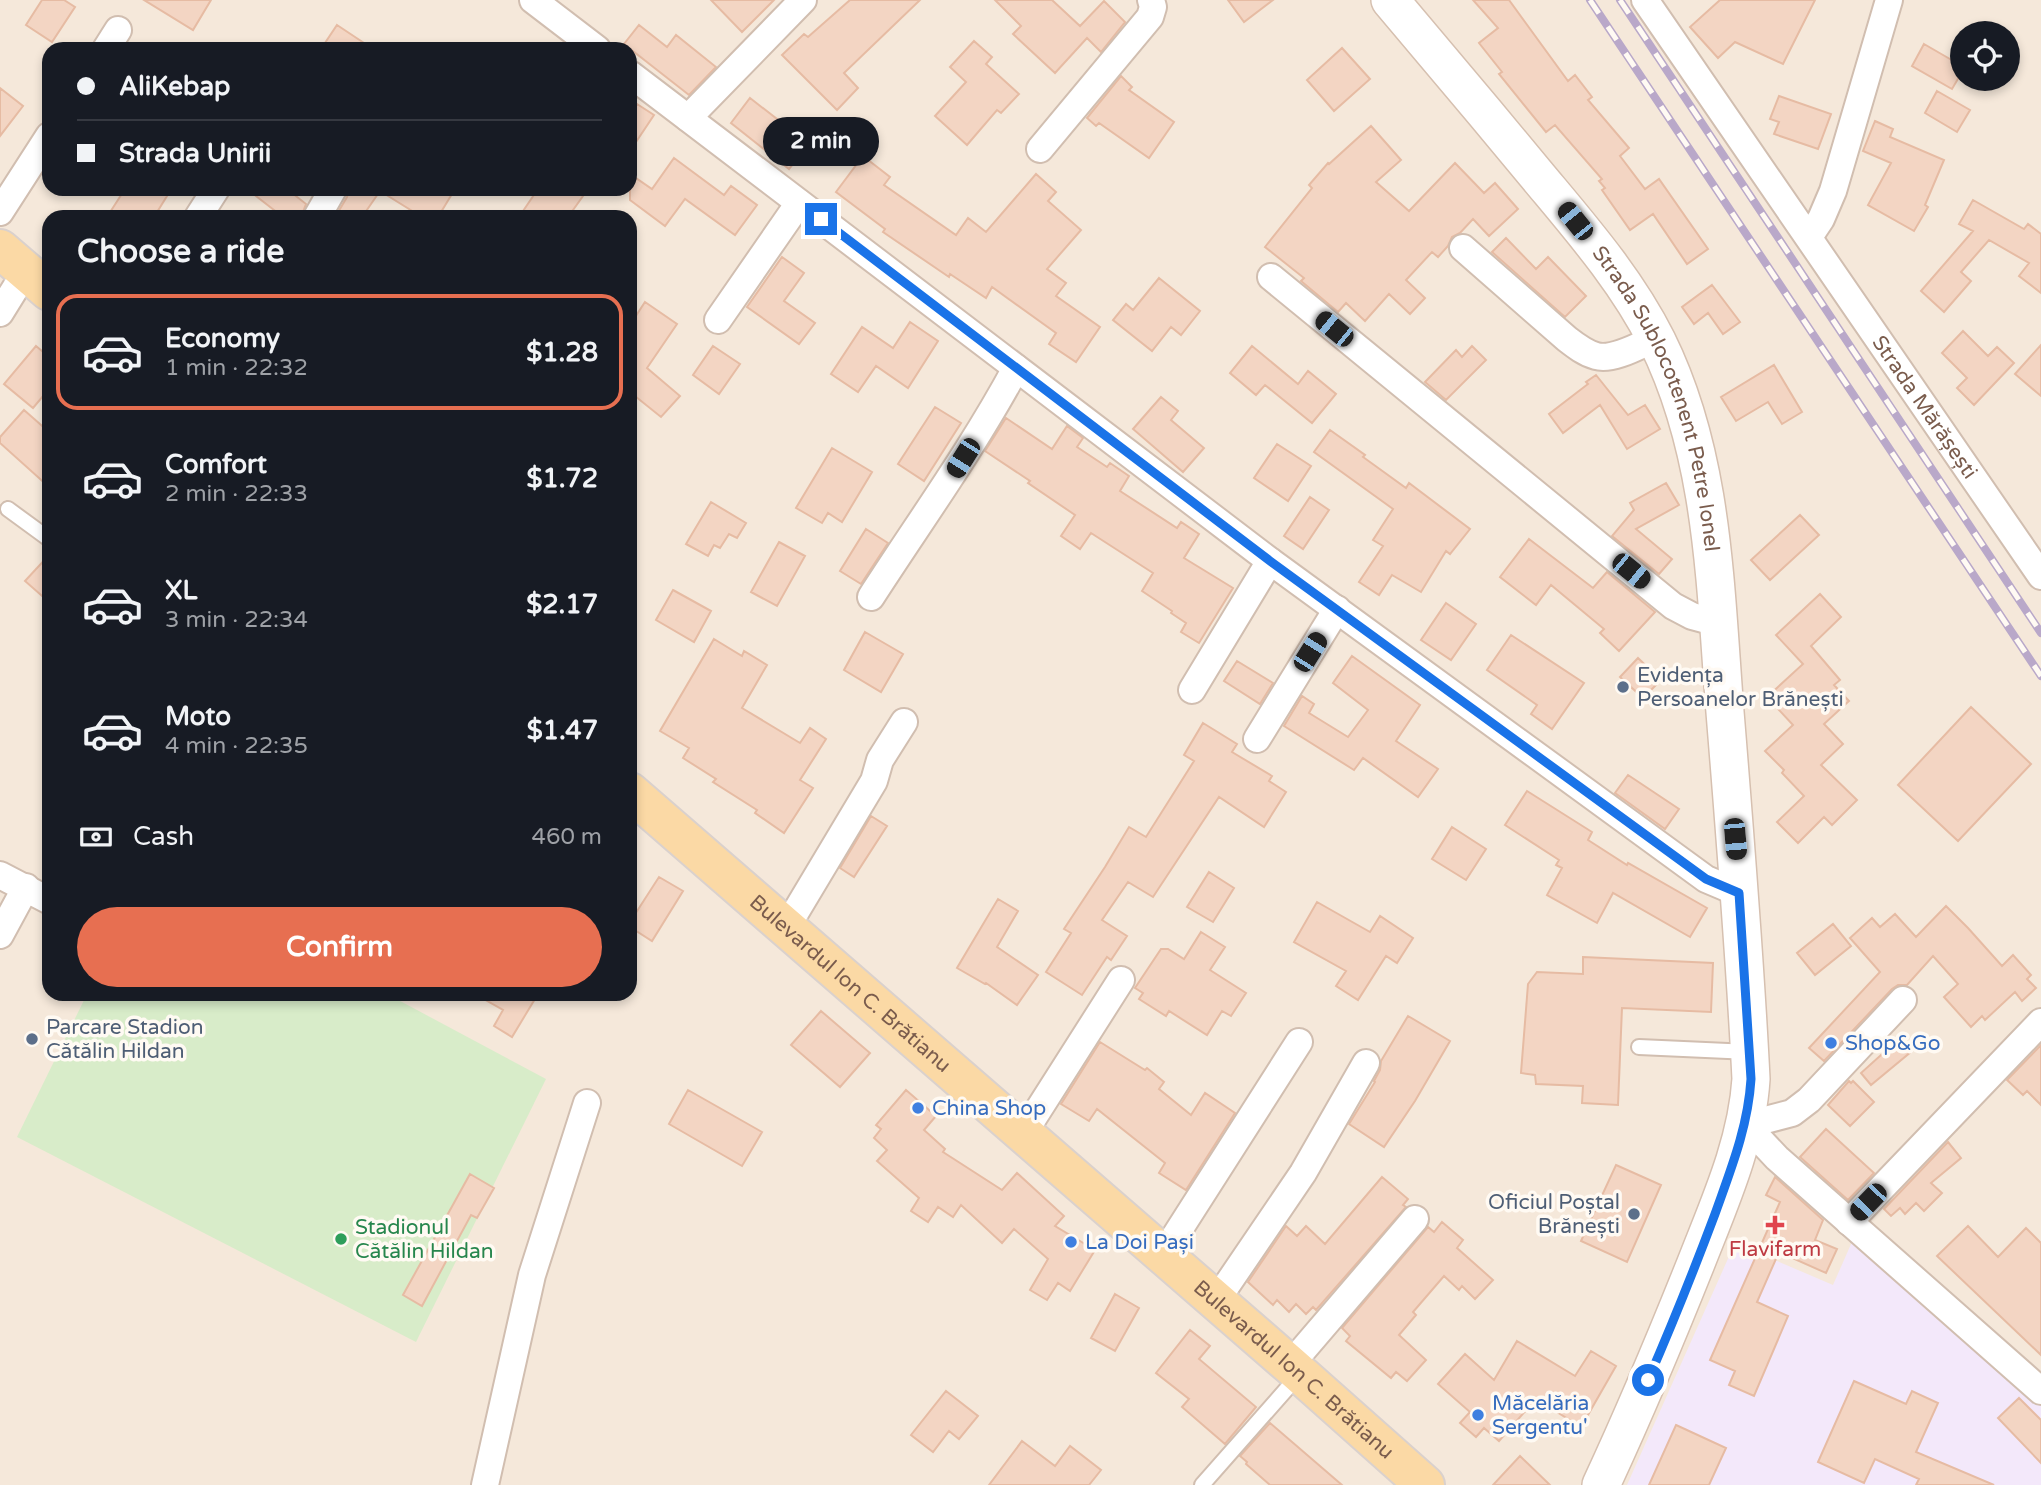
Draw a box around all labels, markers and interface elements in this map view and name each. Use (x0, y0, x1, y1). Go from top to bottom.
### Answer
map controls (1950, 21, 2020, 91)
button: locate (1950, 21, 2020, 91)
text: AliKebap (119, 71, 231, 102)
callout: 2 min (763, 118, 879, 166)
text: 2 min (790, 127, 852, 155)
text: Strada Unirii (119, 138, 271, 169)
car (1554, 198, 1597, 244)
route end (805, 203, 837, 235)
text: Choose a ride (77, 233, 284, 271)
street label: Strada Sublocotenent Petre Ionel (1587, 241, 1725, 553)
car (1312, 308, 1357, 350)
icon: car (81, 321, 144, 384)
text: Economy (165, 323, 280, 354)
street label: Strada Mărășești (1867, 331, 1983, 483)
text: $1.28 (526, 337, 598, 368)
text: 1 min · 22:32 (165, 354, 308, 382)
car (943, 435, 984, 481)
icon: car (81, 447, 144, 510)
text: Comfort (165, 449, 267, 480)
text: $1.72 (526, 463, 598, 494)
text: 2 min · 22:33 (165, 480, 308, 508)
car (1609, 550, 1654, 592)
icon: car (81, 573, 144, 636)
text: XL (165, 575, 197, 606)
text: $2.17 (526, 589, 598, 620)
text: 3 min · 22:34 (165, 606, 308, 634)
car (1290, 629, 1331, 675)
place label: Evidența Persoanelor Brănești (1637, 663, 1844, 712)
marker: Evidența Persoanelor Brănești (1615, 679, 1631, 695)
icon: car (81, 699, 144, 762)
text: Moto (165, 701, 231, 732)
text: $1.47 (527, 715, 598, 746)
text: 4 min · 22:35 (165, 732, 308, 760)
car (1723, 817, 1748, 861)
icon: cash (77, 818, 115, 856)
text: Cash (133, 821, 194, 852)
text: 460 m (532, 823, 602, 851)
street label: Bulevardul Ion C. Brătianu (745, 889, 956, 1078)
button: Confirm (77, 907, 602, 987)
place label: Parcare Stadion Cătălin Hildan (46, 1015, 204, 1064)
marker: Parcare Stadion Cătălin Hildan (24, 1031, 40, 1047)
place label: Shop&Go (1845, 1031, 1941, 1056)
marker: Shop&Go (1823, 1035, 1839, 1051)
place label: China Shop (932, 1096, 1046, 1121)
marker: China Shop (910, 1100, 926, 1116)
car (1846, 1180, 1891, 1224)
place label: Oficiul Poștal Brănești (1488, 1190, 1620, 1239)
marker: Oficiul Poștal Brănești (1626, 1206, 1642, 1222)
place label: Stadionul Cătălin Hildan (355, 1215, 494, 1264)
marker: Flavifarm (1767, 1217, 1783, 1233)
place label: La Doi Pași (1085, 1230, 1194, 1255)
marker: Stadionul Cătălin Hildan (333, 1231, 349, 1247)
marker: La Doi Pași (1063, 1234, 1079, 1250)
place label: Flavifarm (1729, 1237, 1821, 1262)
street label: Bulevardul Ion C. Brătianu (1189, 1275, 1399, 1464)
route start (1632, 1364, 1664, 1396)
place label: Măcelăria Sergentu' (1492, 1391, 1589, 1440)
marker: Măcelăria Sergentu' (1470, 1407, 1486, 1423)

